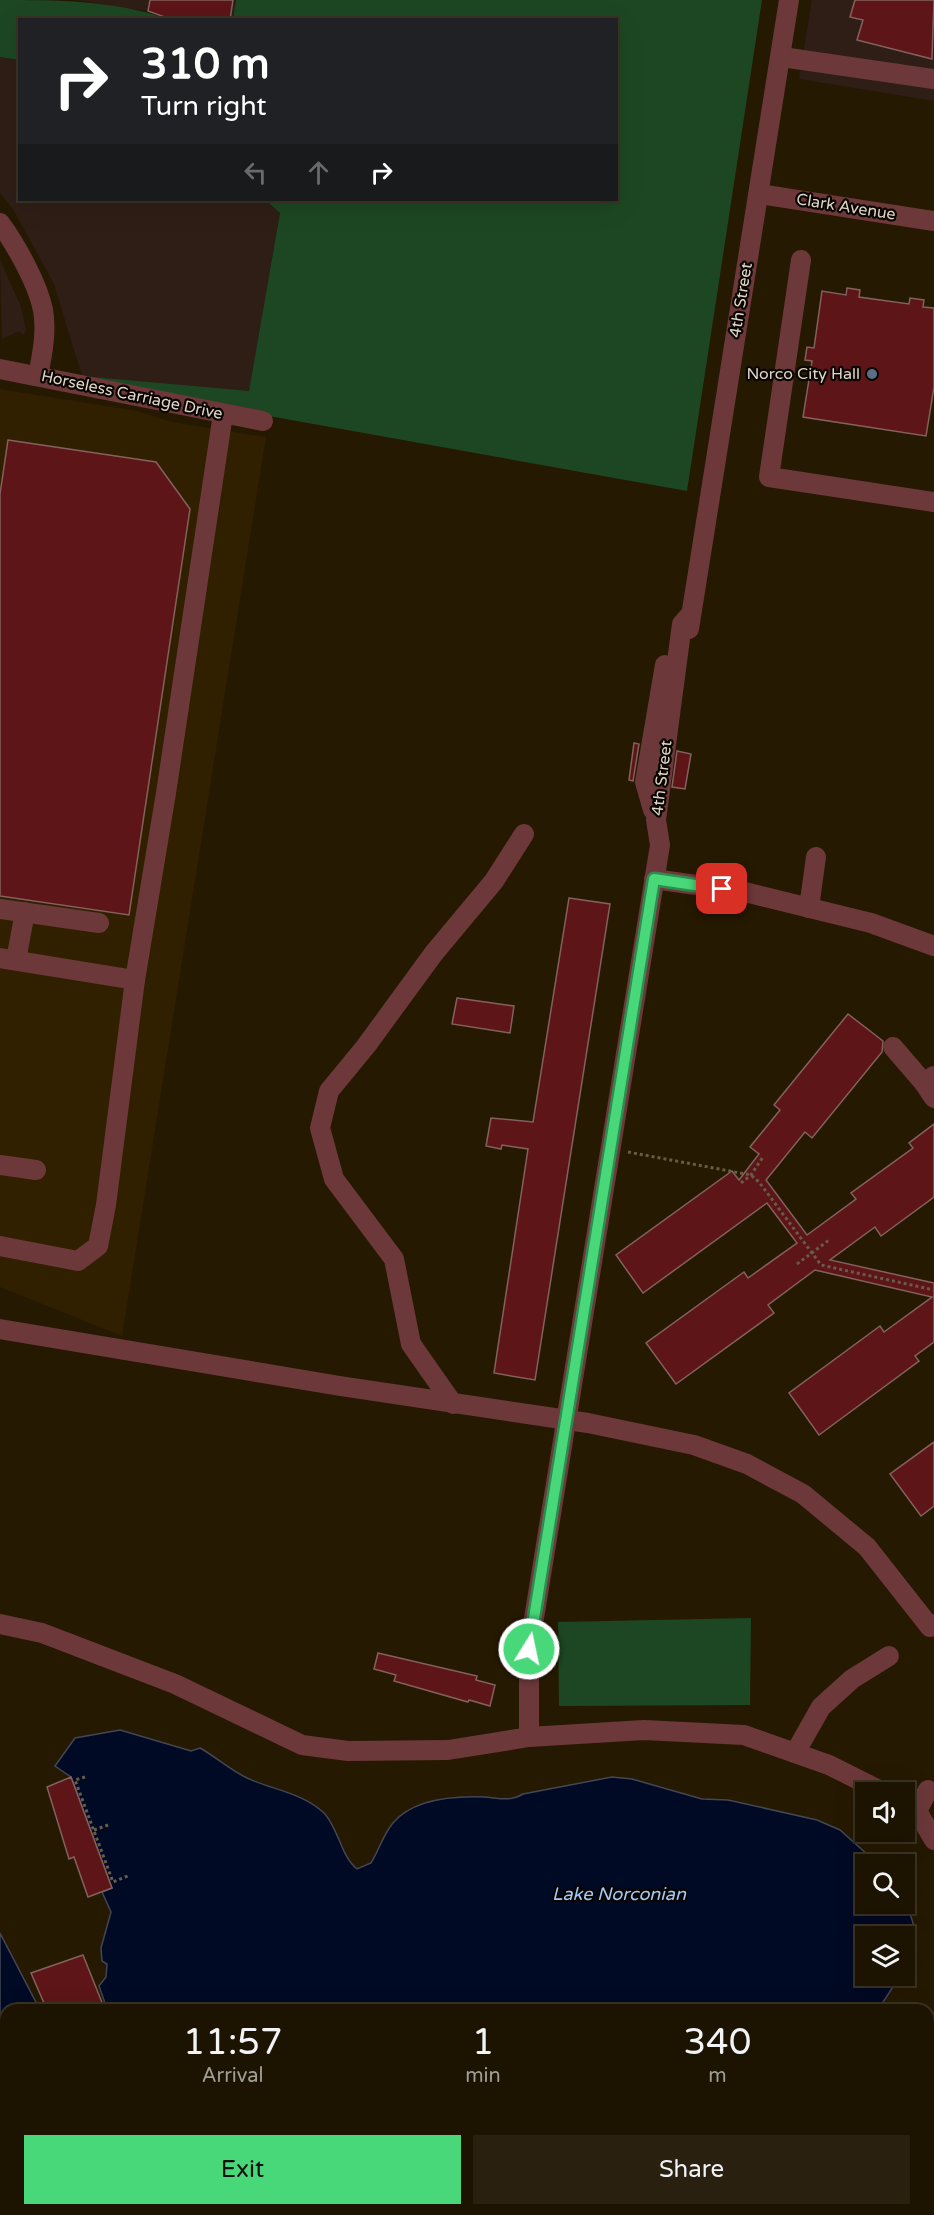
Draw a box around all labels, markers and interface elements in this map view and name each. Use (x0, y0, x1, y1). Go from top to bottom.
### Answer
text: 310 m (141, 39, 270, 90)
icon: right (42, 42, 120, 120)
text: Turn right (141, 90, 267, 123)
icon: left (239, 156, 272, 189)
icon: ahead (302, 156, 335, 189)
icon: right (365, 156, 398, 189)
street label: Clark Avenue (795, 189, 897, 225)
street label: 4th Street (725, 261, 757, 339)
place label: Norco City Hall (746, 364, 860, 384)
street label: Horseless Carriage Drive (39, 366, 225, 424)
marker: Norco City Hall (865, 367, 879, 381)
street label: 4th Street (647, 739, 677, 817)
pin (696, 863, 747, 914)
icon: arrive (705, 872, 738, 905)
position arrow (497, 1617, 561, 1681)
map controls (855, 1782, 915, 1986)
button: sound (855, 1782, 915, 1842)
button: search (855, 1854, 915, 1914)
water label: Lake Norconian (552, 1883, 687, 1905)
button: layers (855, 1926, 915, 1986)
text: 11:57 (183, 2021, 283, 2064)
text: 1 (472, 2021, 494, 2064)
text: 340 (683, 2021, 751, 2064)
text: Arrival (202, 2064, 264, 2088)
text: min (465, 2064, 501, 2088)
text: m (708, 2064, 727, 2088)
button: Exit (24, 2135, 461, 2204)
button: Share (473, 2135, 910, 2204)

